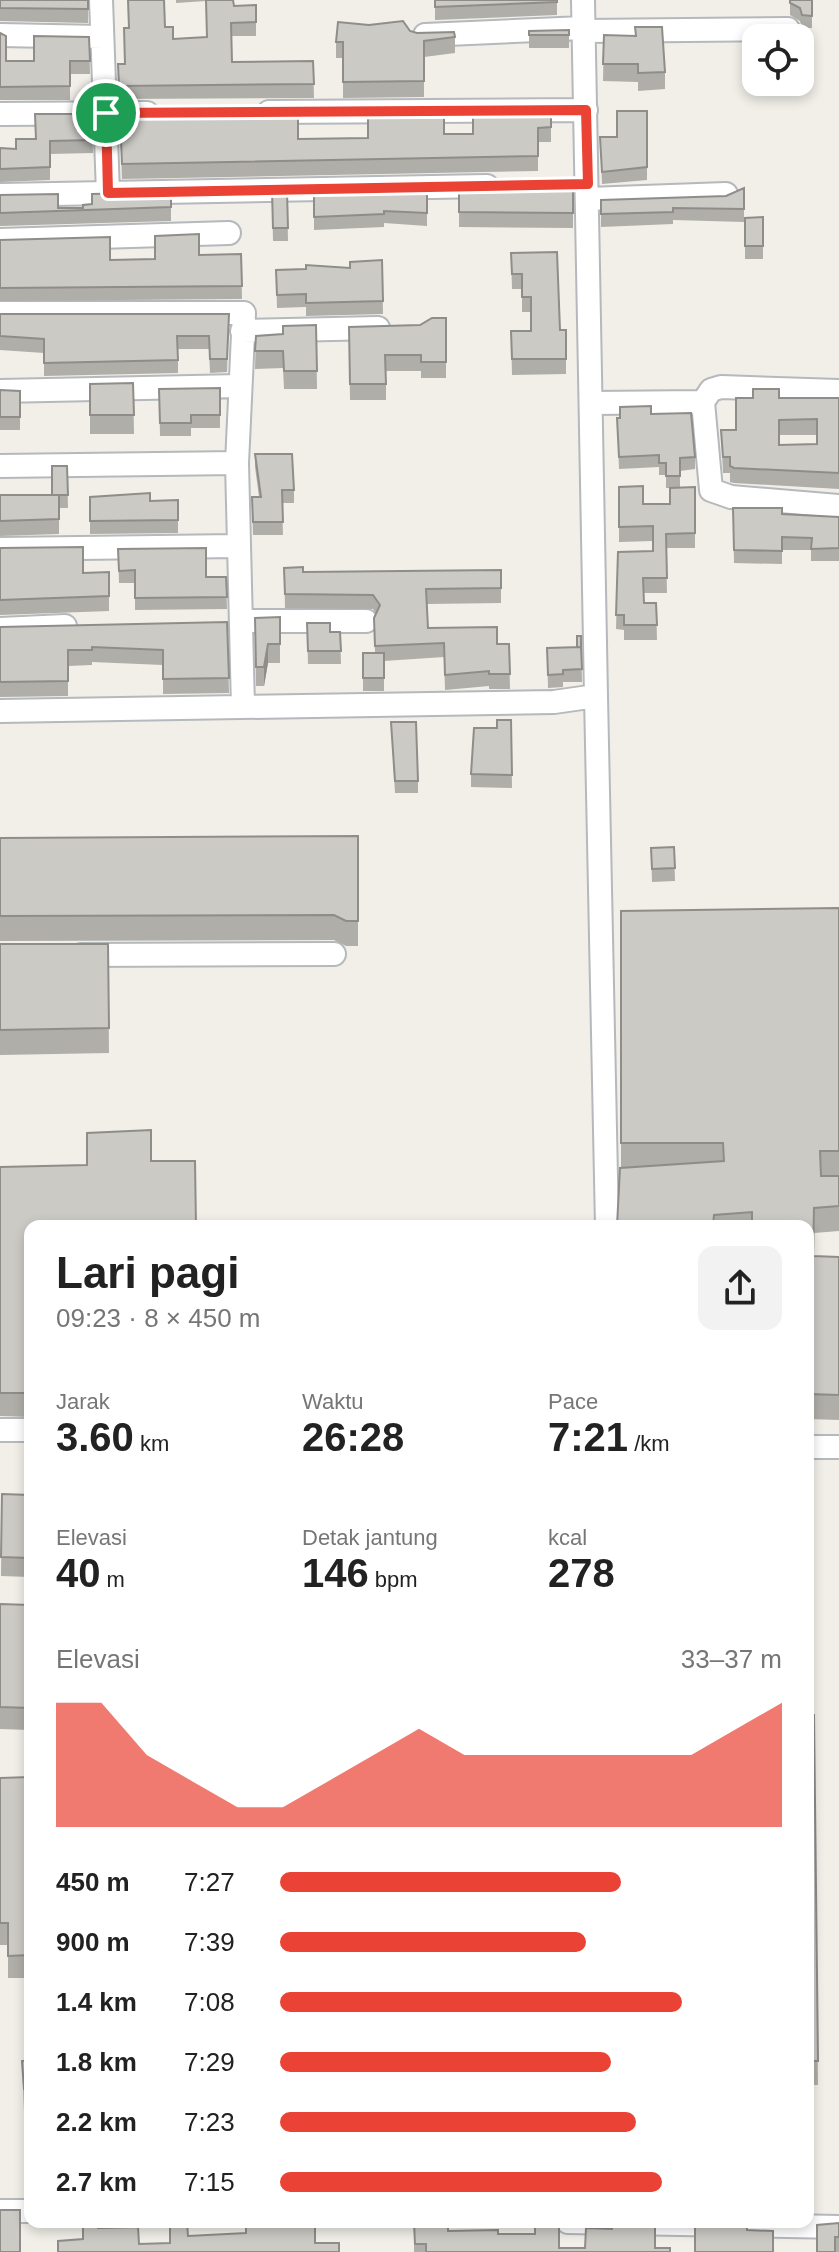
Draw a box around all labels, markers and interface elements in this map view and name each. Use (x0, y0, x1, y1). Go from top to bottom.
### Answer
map controls (742, 24, 814, 96)
button: locate (742, 24, 814, 96)
pin (72, 79, 140, 147)
icon: arrive (84, 91, 128, 135)
button: share (698, 1246, 782, 1330)
text: Lari pagi (56, 1248, 239, 1297)
text: 09:23 · 8 × 450 m (56, 1303, 261, 1333)
text: Jarak (56, 1389, 110, 1414)
text: Waktu (302, 1389, 364, 1414)
text: Pace (548, 1389, 598, 1414)
text: 3.60 (56, 1415, 134, 1459)
text: 26:28 (302, 1415, 404, 1459)
text: 7:21 (548, 1415, 628, 1459)
text: km (134, 1431, 169, 1456)
text: /km (628, 1431, 670, 1456)
text: Elevasi (56, 1525, 127, 1550)
text: Detak jantung (302, 1525, 438, 1550)
text: kcal (548, 1525, 587, 1550)
text: 40 (56, 1551, 101, 1595)
text: 146 (302, 1551, 369, 1595)
text: 278 (548, 1551, 615, 1595)
text: m (101, 1567, 125, 1592)
text: bpm (369, 1567, 418, 1592)
text: Elevasi (56, 1644, 140, 1674)
text: 33–37 m (681, 1644, 782, 1674)
text: 450 m (56, 1867, 130, 1897)
text: 7:27 (184, 1867, 235, 1897)
text: 900 m (56, 1927, 130, 1957)
text: 7:39 (184, 1927, 235, 1957)
text: 1.4 km (56, 1987, 137, 2017)
text: 7:08 (184, 1987, 235, 2017)
text: 1.8 km (56, 2047, 137, 2077)
text: 7:29 (184, 2047, 235, 2077)
text: 2.2 km (56, 2107, 137, 2137)
text: 7:23 (184, 2107, 235, 2137)
text: 2.7 km (56, 2167, 137, 2197)
text: 7:15 (184, 2167, 235, 2197)

